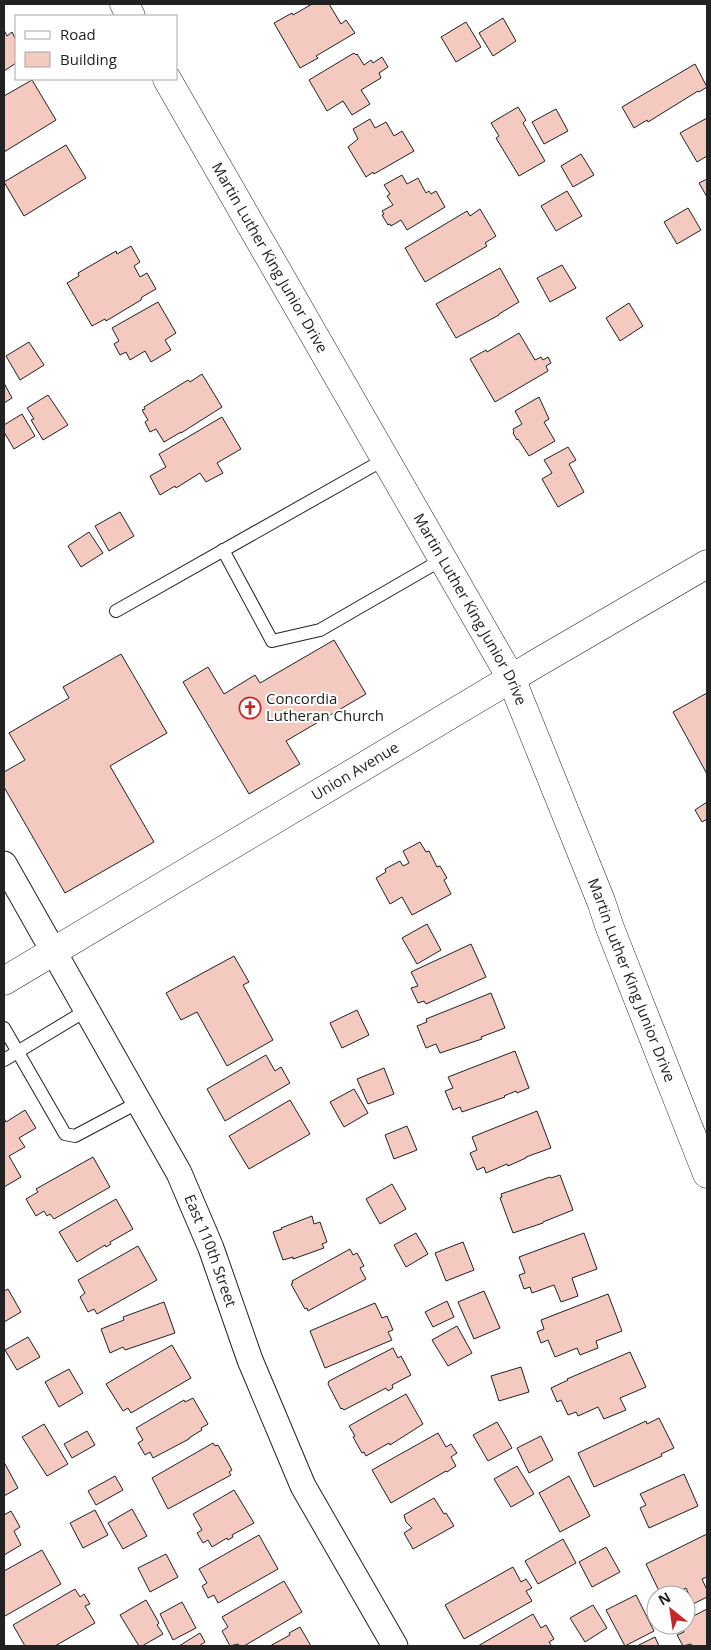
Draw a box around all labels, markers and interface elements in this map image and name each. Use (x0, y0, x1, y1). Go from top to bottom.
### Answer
legend (15, 15, 178, 80)
text: Road (60, 24, 96, 44)
text: Building (60, 49, 117, 69)
street label: Martin Luther King Junior Drive (208, 158, 333, 356)
street label: Martin Luther King Junior Drive (410, 509, 532, 708)
place label: Concordia Lutheran Church (266, 688, 384, 725)
church icon: Concordia Lutheran Church (238, 696, 262, 720)
street label: Union Avenue (307, 737, 402, 804)
street label: Martin Luther King Junior Drive (584, 875, 681, 1084)
street label: East 110th Street (180, 1191, 242, 1309)
north arrow (646, 1585, 696, 1635)
text: N (655, 1587, 674, 1609)

